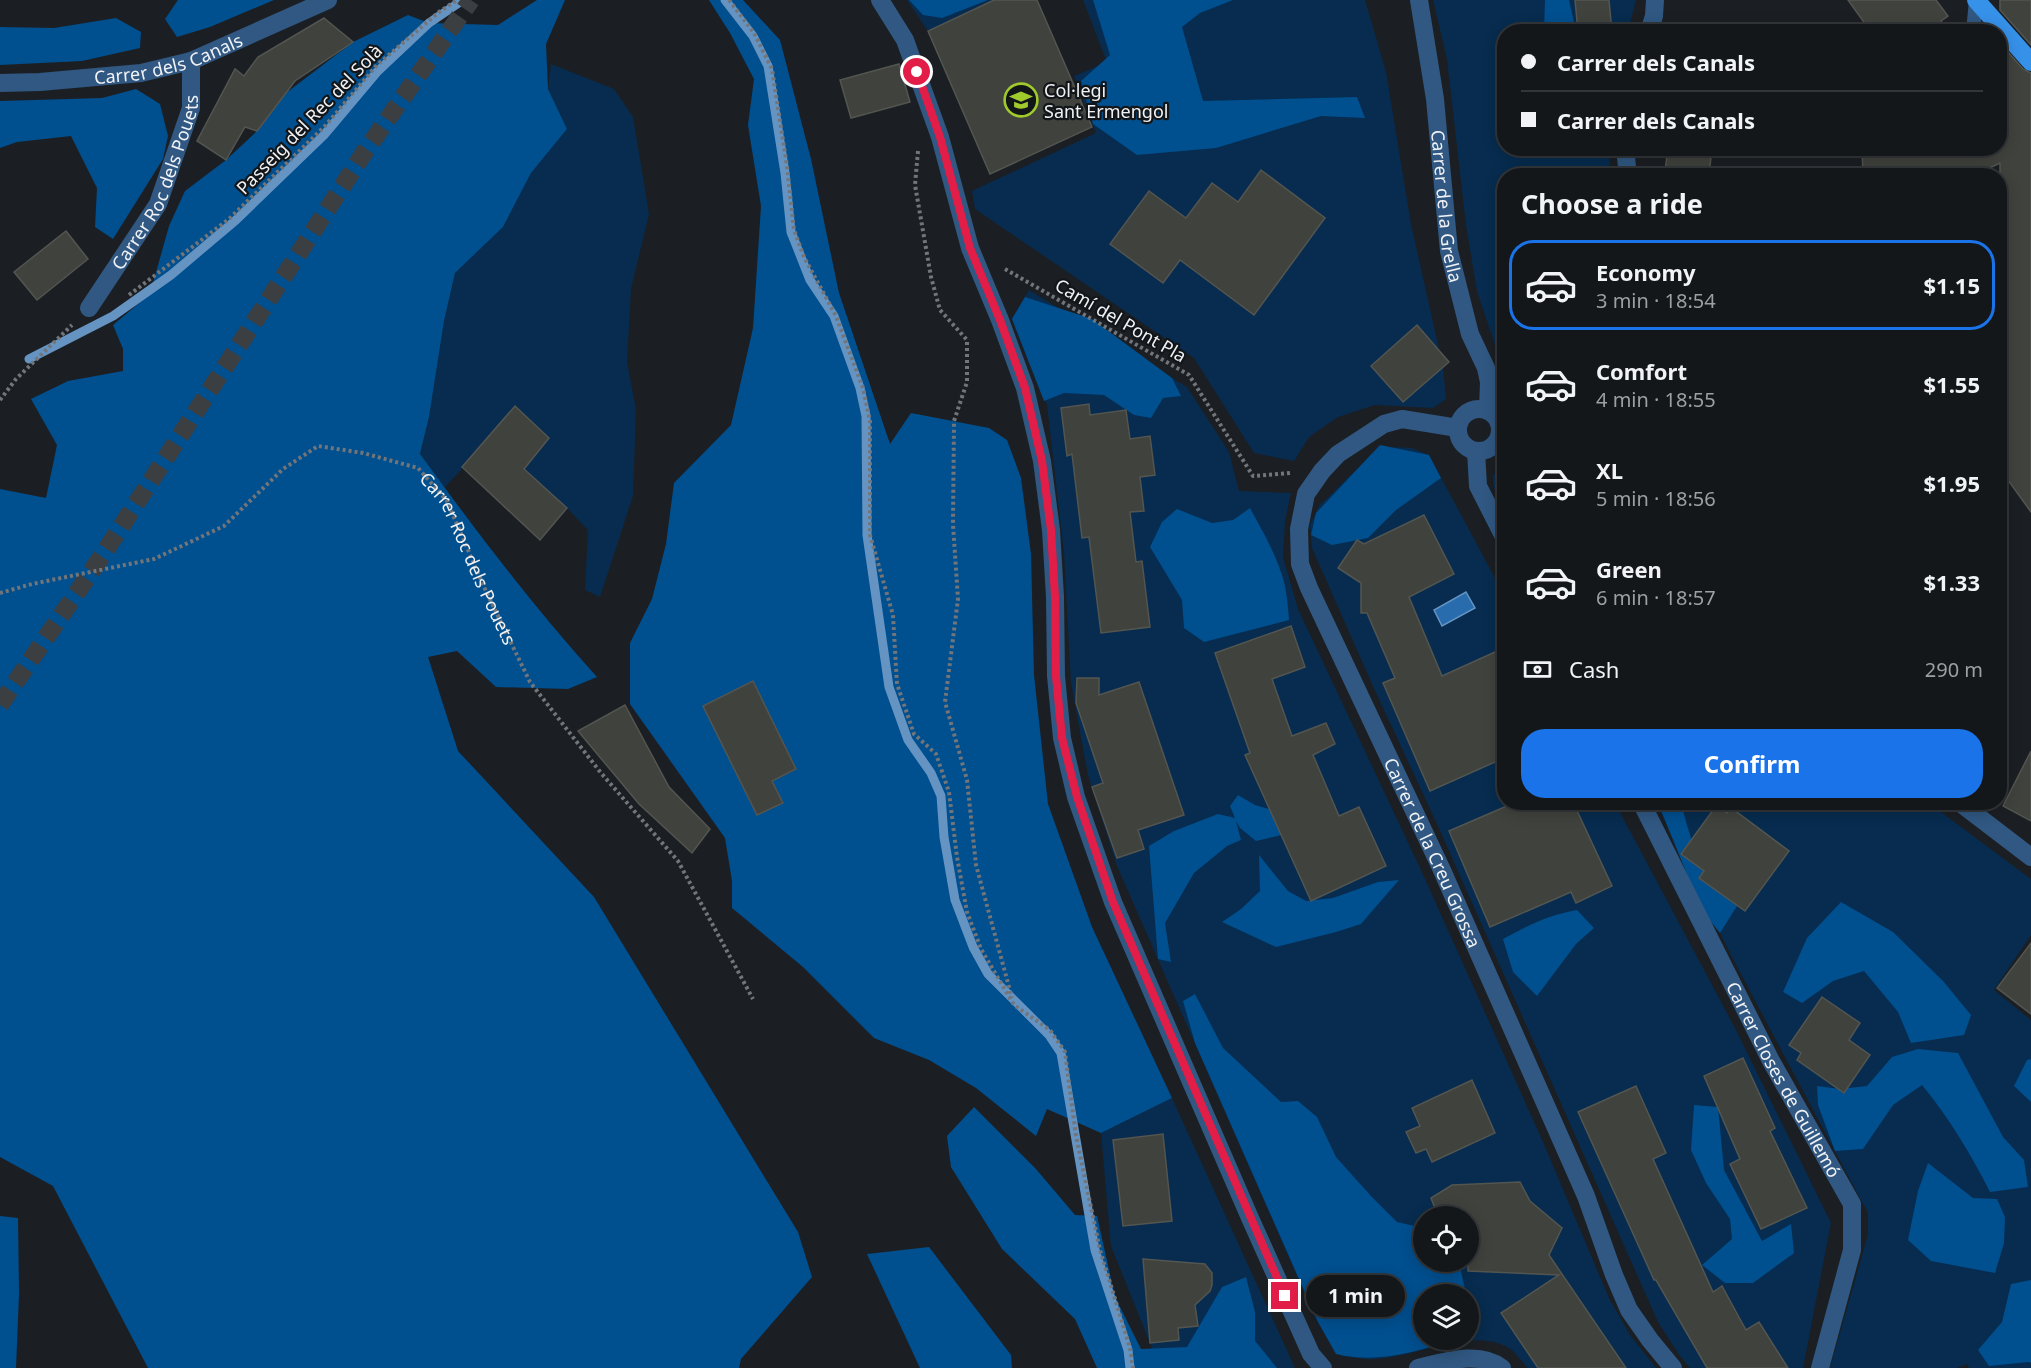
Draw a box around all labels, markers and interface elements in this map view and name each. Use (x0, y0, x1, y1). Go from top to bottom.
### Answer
street label: Carrer dels Canals (93, 28, 246, 89)
street label: Passeig del Rec del Solà (231, 39, 387, 199)
text: Carrer dels Canals (1557, 47, 1755, 77)
route start (903, 58, 930, 85)
place label: Col·legi Sant Ermengol (1044, 78, 1168, 123)
school or university icon: Col·legi Sant Ermengol (1003, 82, 1039, 118)
street label: Carrer Roc dels Pouets (106, 95, 203, 274)
text: Carrer dels Canals (1557, 105, 1755, 135)
street label: Carrer de la Grella (1426, 129, 1468, 285)
text: Choose a ride (1521, 185, 1703, 222)
text: Economy (1596, 257, 1695, 287)
icon: car (1524, 258, 1578, 312)
text: $1.15 (1923, 270, 1980, 300)
street label: Camí del Pont Pla (1051, 273, 1191, 367)
text: 3 min · 18:54 (1596, 287, 1716, 314)
text: Comfort (1596, 356, 1687, 386)
icon: car (1524, 357, 1578, 411)
text: $1.55 (1923, 369, 1980, 399)
text: 4 min · 18:55 (1596, 386, 1716, 413)
text: XL (1596, 455, 1623, 485)
icon: car (1524, 456, 1578, 510)
street label: Carrer Roc dels Pouets (415, 467, 522, 648)
text: $1.95 (1923, 468, 1980, 498)
text: 5 min · 18:56 (1596, 485, 1716, 512)
text: Green (1596, 554, 1662, 584)
icon: car (1524, 555, 1578, 609)
text: $1.33 (1923, 567, 1980, 597)
text: 6 min · 18:57 (1596, 584, 1716, 611)
icon: cash (1521, 653, 1554, 686)
text: Cash (1569, 654, 1619, 684)
text: 290 m (1925, 656, 1983, 683)
button: Confirm (1521, 729, 1983, 798)
street label: Carrer de la Creu Grossa (1379, 754, 1487, 951)
street label: Carrer Closes de Guillemó (1721, 977, 1846, 1182)
map controls (1413, 1206, 1479, 1350)
button: locate (1413, 1206, 1479, 1272)
callout: 1 min (1306, 1275, 1405, 1317)
route end (1271, 1282, 1298, 1309)
text: 1 min (1328, 1282, 1383, 1309)
button: layers (1413, 1284, 1479, 1350)

